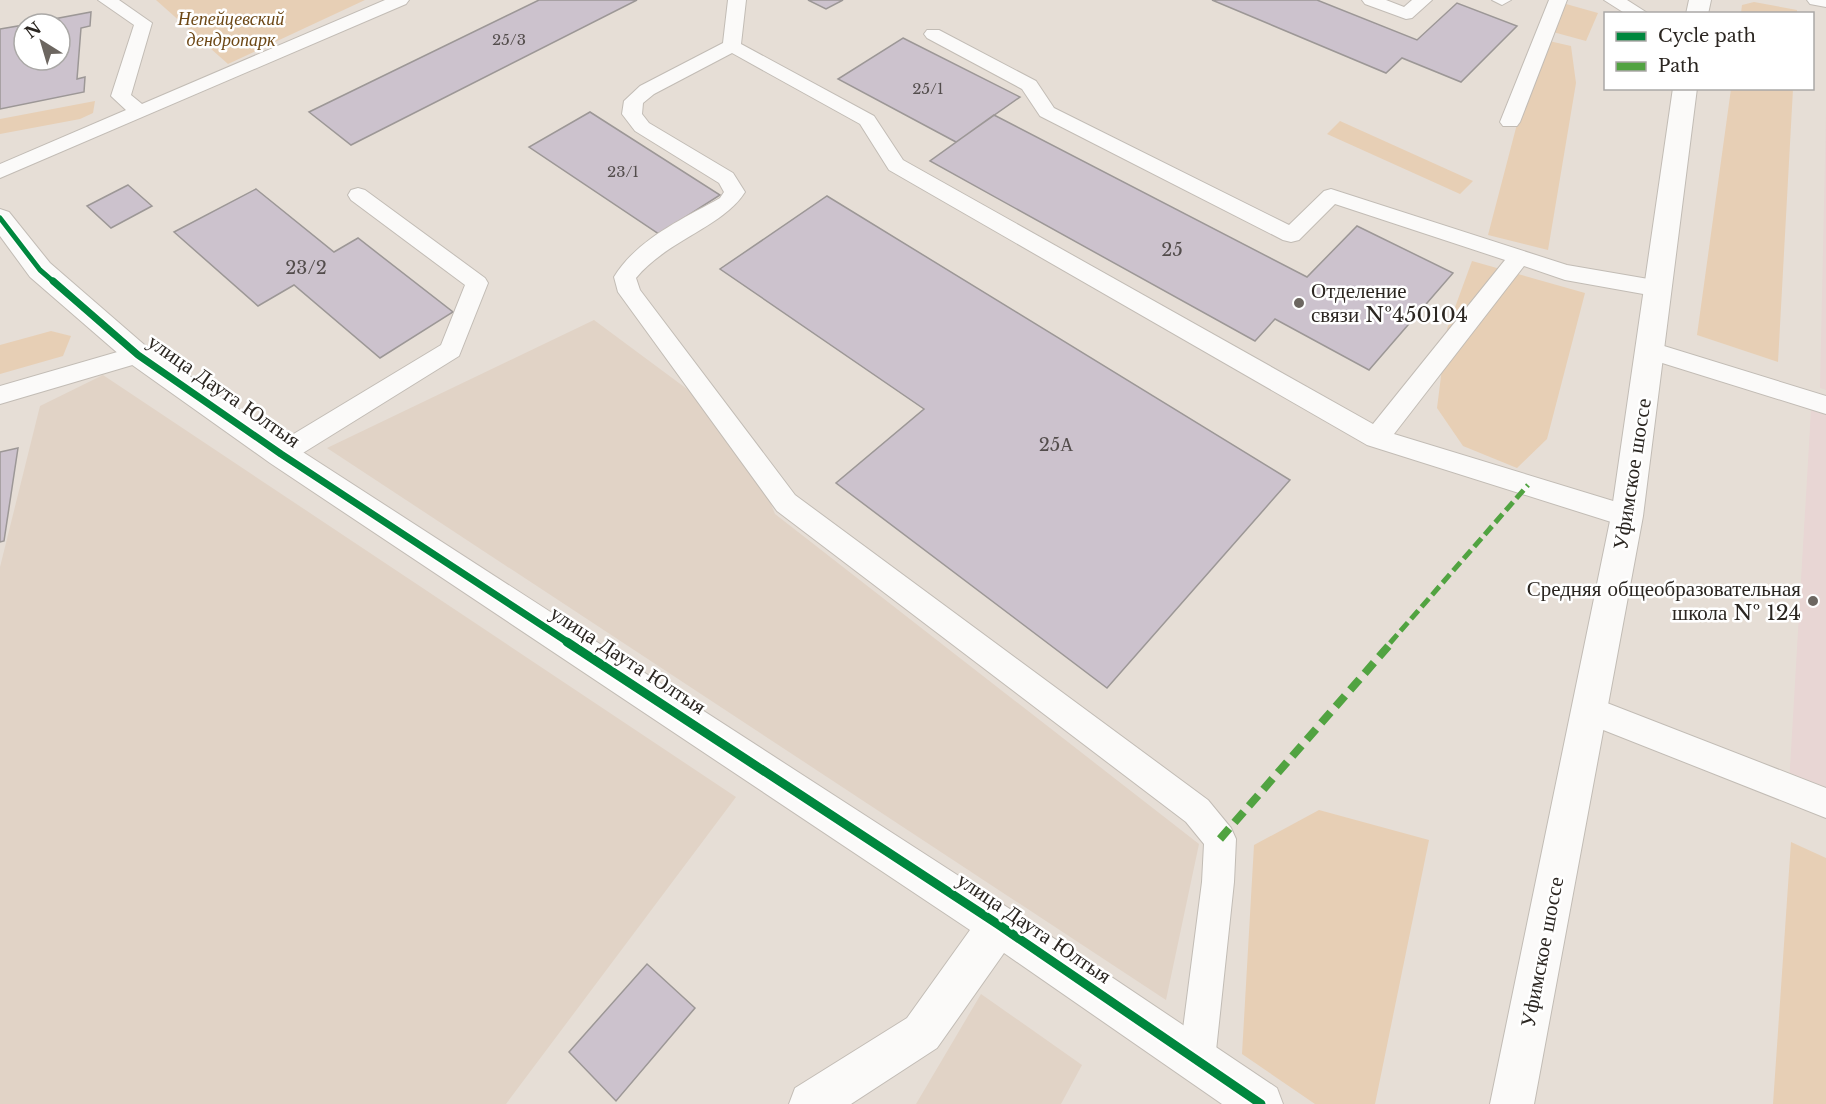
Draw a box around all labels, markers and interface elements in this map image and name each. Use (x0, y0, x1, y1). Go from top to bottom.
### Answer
park label: Непейцевский дендропарк (177, 8, 284, 51)
north arrow (12, 12, 72, 72)
legend (1604, 12, 1814, 90)
text: N (21, 18, 45, 43)
text: Cycle path (1658, 25, 1756, 47)
house number: 25/3 (492, 30, 526, 49)
text: Path (1658, 55, 1699, 77)
house number: 25/1 (912, 79, 944, 98)
house number: 23/1 (607, 162, 639, 181)
house number: 25 (1161, 239, 1183, 261)
house number: 23/2 (285, 257, 327, 279)
place label: Отделение связи №450104 (1311, 278, 1468, 328)
marker: Отделение связи №450104 (1292, 296, 1306, 310)
street label: улица Даута Юлтыя (143, 329, 306, 454)
street label: Уфимское шоссе (1607, 396, 1657, 552)
house number: 25А (1039, 434, 1073, 456)
place label: Средняя общеобразовательная школа № 124 (1527, 576, 1801, 626)
marker: Средняя общеобразовательная школа № 124 (1806, 594, 1820, 608)
street label: улица Даута Юлтыя (545, 600, 711, 720)
street label: улица Даута Юлтыя (952, 867, 1116, 989)
street label: Уфимское шоссе (1515, 874, 1569, 1030)

